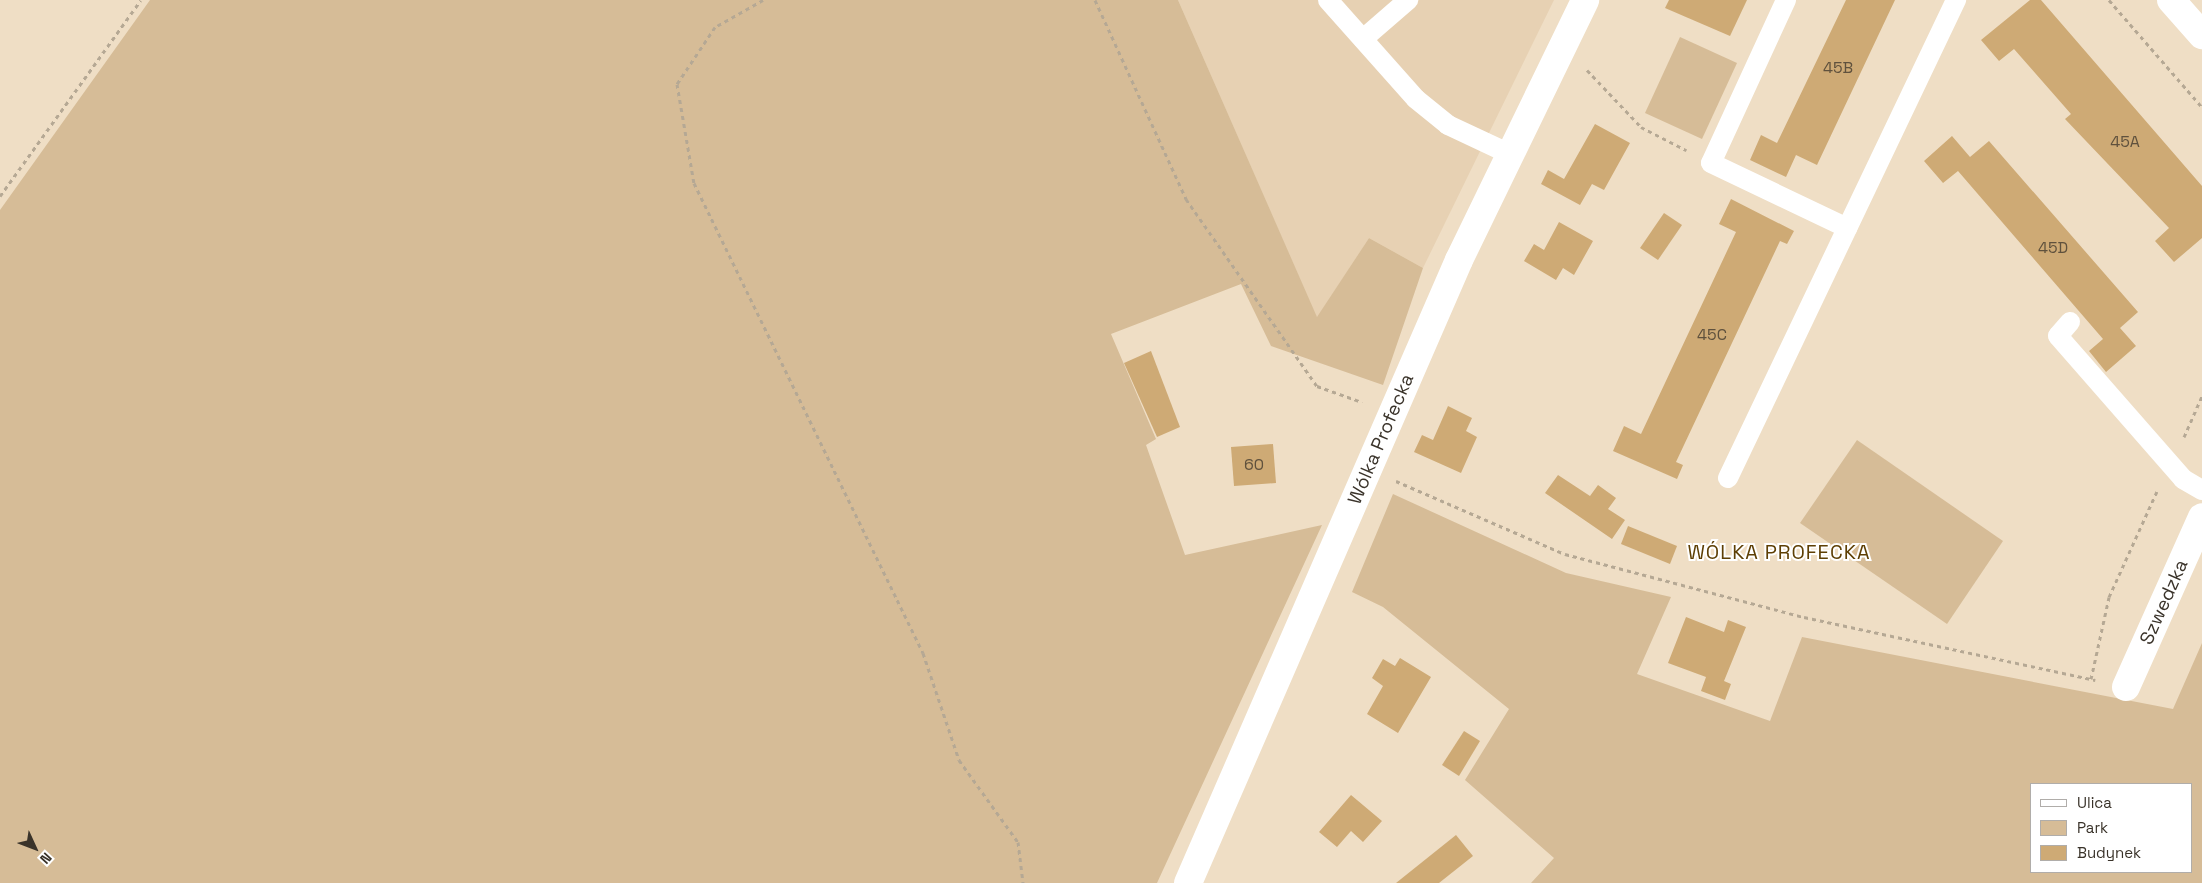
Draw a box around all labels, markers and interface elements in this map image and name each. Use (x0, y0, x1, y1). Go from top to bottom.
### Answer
house number: 45B (1823, 58, 1853, 78)
house number: 45A (2110, 132, 2140, 152)
house number: 45D (2038, 238, 2068, 258)
house number: 45C (1697, 325, 1727, 345)
street label: Wólka Profecka (1343, 370, 1419, 508)
house number: 60 (1244, 455, 1264, 475)
district label: WÓLKA PROFECKA (1686, 540, 1872, 564)
street label: Szwedzka (2135, 556, 2193, 648)
legend (2030, 783, 2192, 873)
text: Ulica (2077, 793, 2112, 812)
text: Park (2077, 818, 2108, 837)
north arrow (10, 823, 60, 873)
text: Budynek (2077, 843, 2141, 862)
text: N (36, 849, 56, 868)

